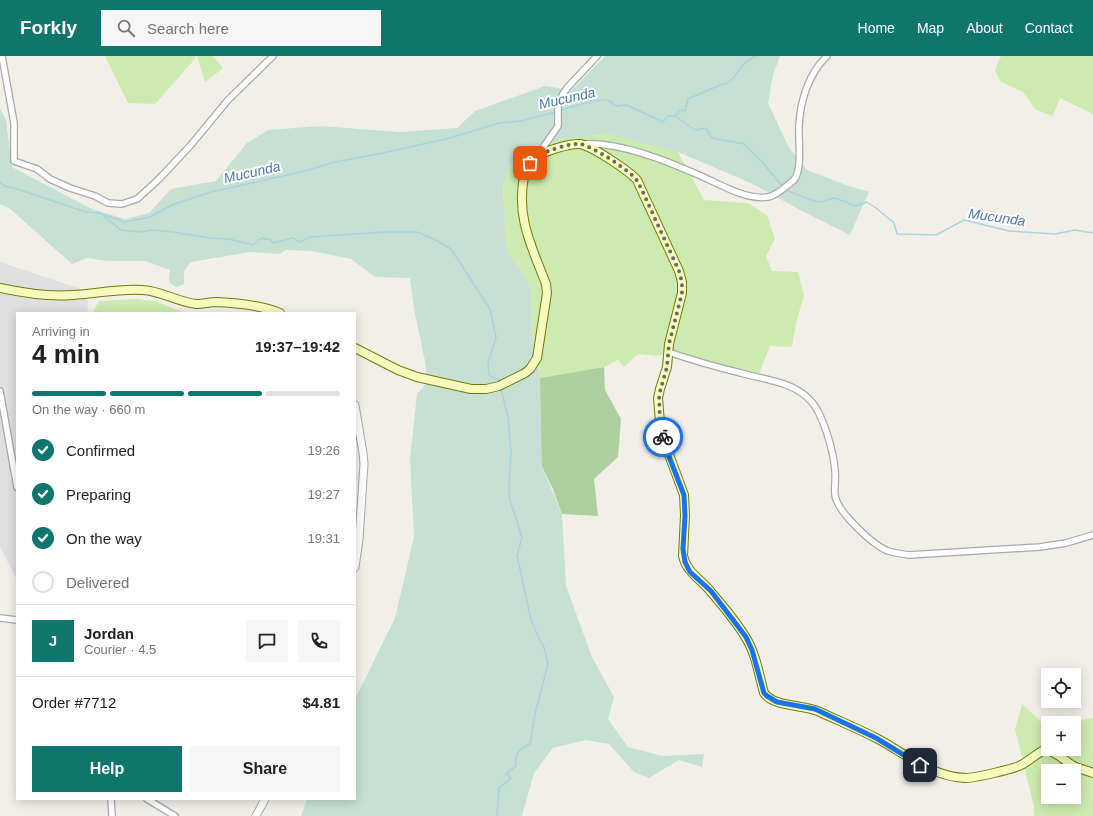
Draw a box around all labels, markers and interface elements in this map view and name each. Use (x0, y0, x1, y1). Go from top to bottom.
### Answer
search box (101, 10, 381, 46)
text: Forkly (20, 17, 77, 38)
icon: search (115, 17, 137, 39)
text: Search here (147, 20, 229, 37)
text: Home (858, 20, 895, 36)
text: Map (917, 20, 944, 36)
text: About (966, 20, 1003, 36)
text: Contact (1025, 20, 1073, 36)
water label: Mucunda (537, 84, 597, 112)
pin (513, 146, 547, 180)
icon: bag (519, 152, 541, 174)
water label: Mucunda (222, 158, 282, 186)
water label: Mucunda (967, 205, 1027, 229)
text: Arriving in (32, 324, 90, 339)
text: 19:37–19:42 (255, 338, 340, 355)
text: 4 min (32, 339, 100, 369)
text: On the way · 660 m (32, 402, 145, 417)
courier (643, 417, 683, 457)
icon: bike (652, 426, 674, 448)
icon: check (32, 439, 54, 461)
text: Confirmed (66, 442, 135, 459)
text: 19:26 (307, 443, 340, 458)
icon: check (32, 483, 54, 505)
text: Preparing (66, 486, 131, 503)
text: 19:27 (307, 487, 340, 502)
icon: check (32, 527, 54, 549)
text: On the way (66, 530, 142, 547)
text: 19:31 (307, 531, 340, 546)
text: Delivered (66, 574, 129, 591)
button: chat (246, 620, 288, 662)
button: phone (298, 620, 340, 662)
text: Jordan (84, 625, 134, 642)
text: J (49, 632, 57, 649)
text: Courier · 4.5 (84, 642, 156, 657)
map controls (1041, 668, 1081, 804)
button: locate (1041, 668, 1081, 708)
text: Order #7712 (32, 694, 116, 711)
text: $4.81 (302, 694, 340, 711)
button: + (1041, 716, 1081, 756)
button: Help (32, 746, 182, 792)
button: Share (190, 746, 340, 792)
pin (903, 748, 937, 782)
icon: home (909, 754, 931, 776)
button: − (1041, 764, 1081, 804)

